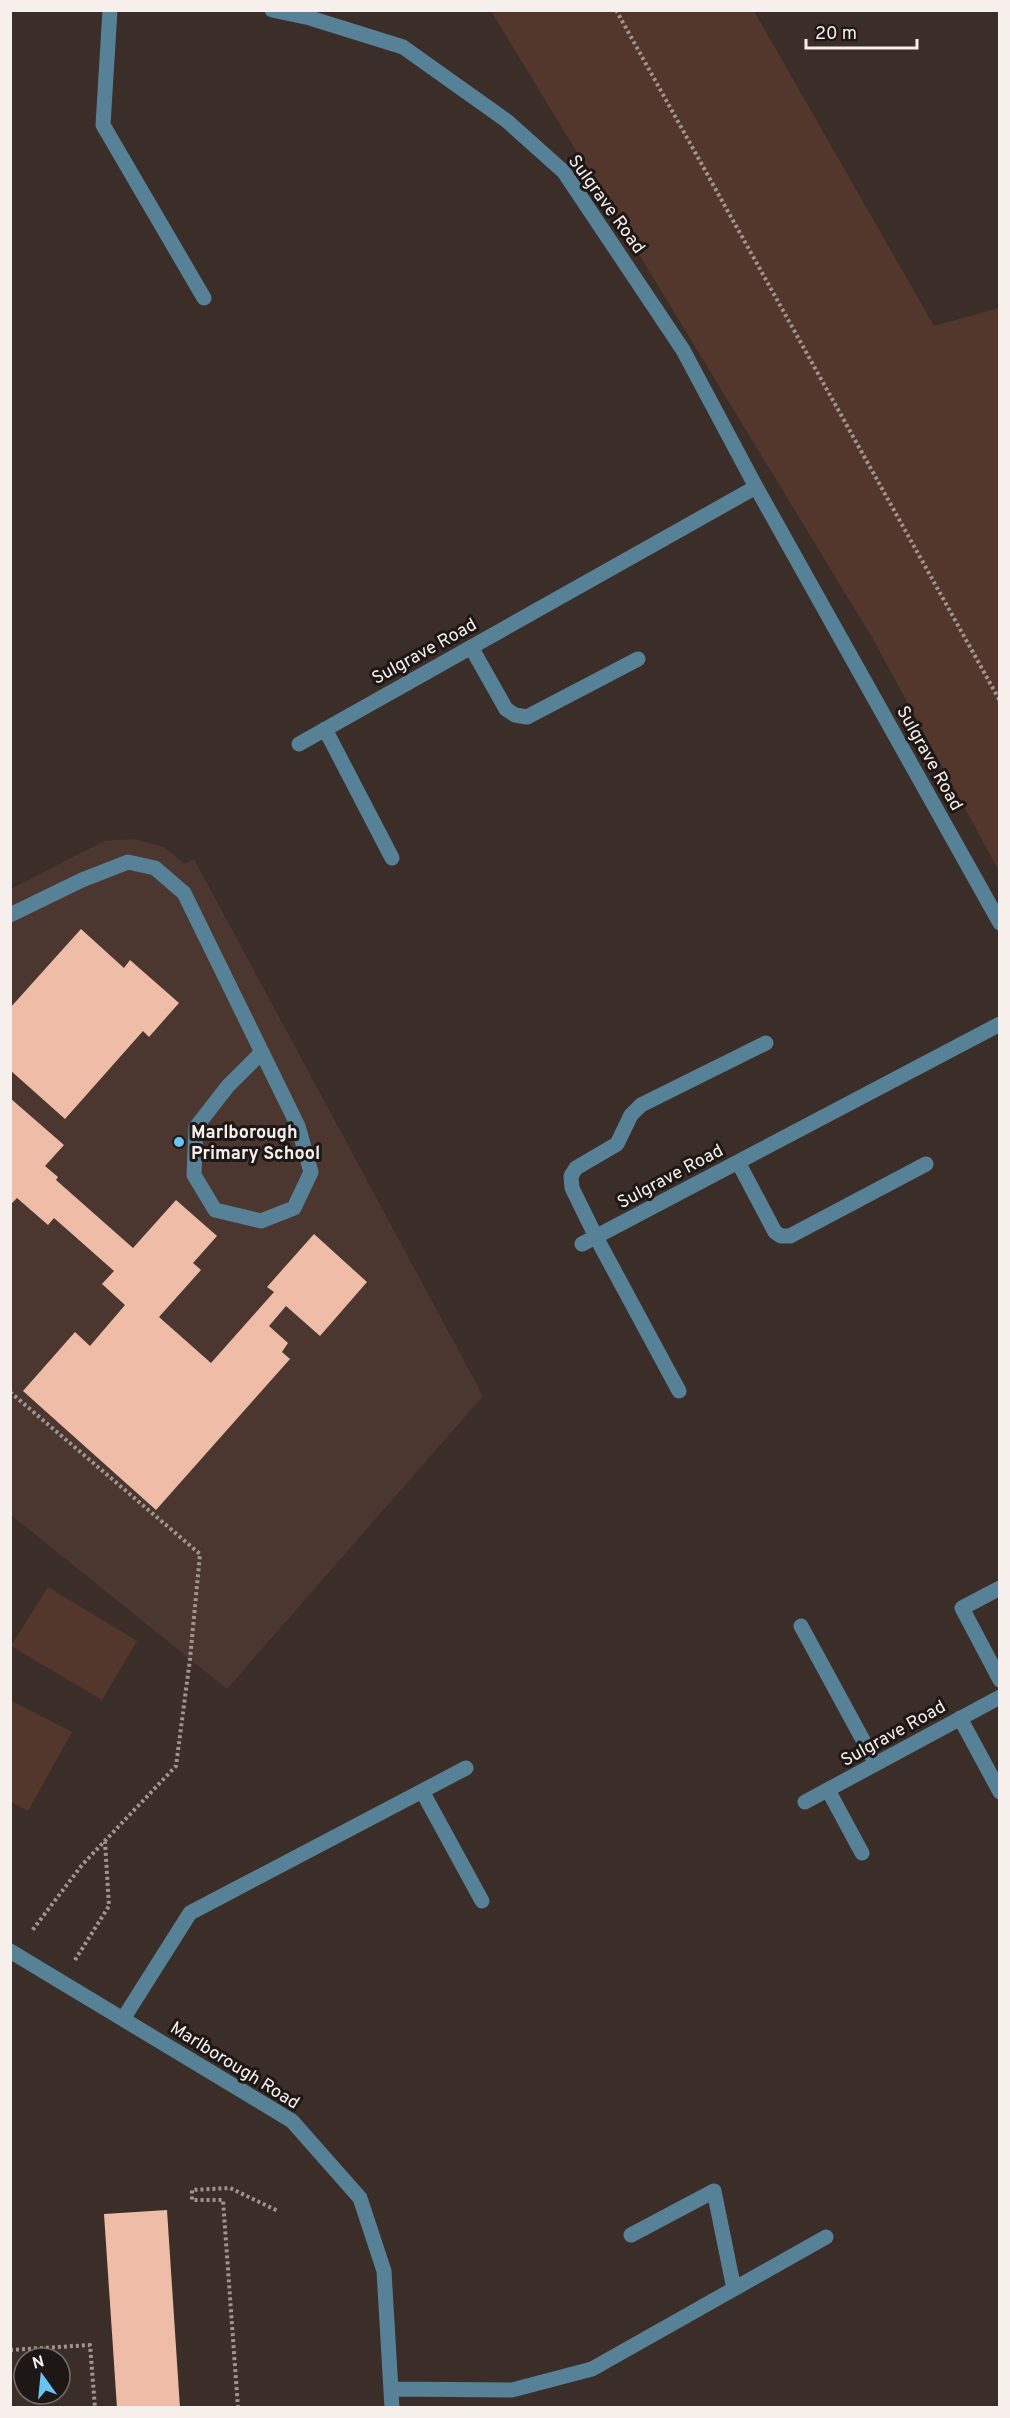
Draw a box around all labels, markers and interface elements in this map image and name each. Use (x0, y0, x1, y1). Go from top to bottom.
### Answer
scale bar (806, 12, 917, 50)
text: 20 m (815, 23, 857, 46)
street label: Sulgrave Road (562, 151, 649, 259)
street label: Sulgrave Road (368, 614, 481, 691)
street label: Sulgrave Road (890, 702, 967, 815)
place label: Marlborough Primary School (191, 1122, 320, 1166)
marker: Marlborough Primary School (172, 1135, 186, 1149)
street label: Sulgrave Road (614, 1140, 728, 1215)
street label: Sulgrave Road (837, 1696, 950, 1773)
street label: Marlborough Road (165, 2017, 303, 2115)
north arrow (12, 2346, 72, 2406)
text: N (30, 2352, 47, 2375)

